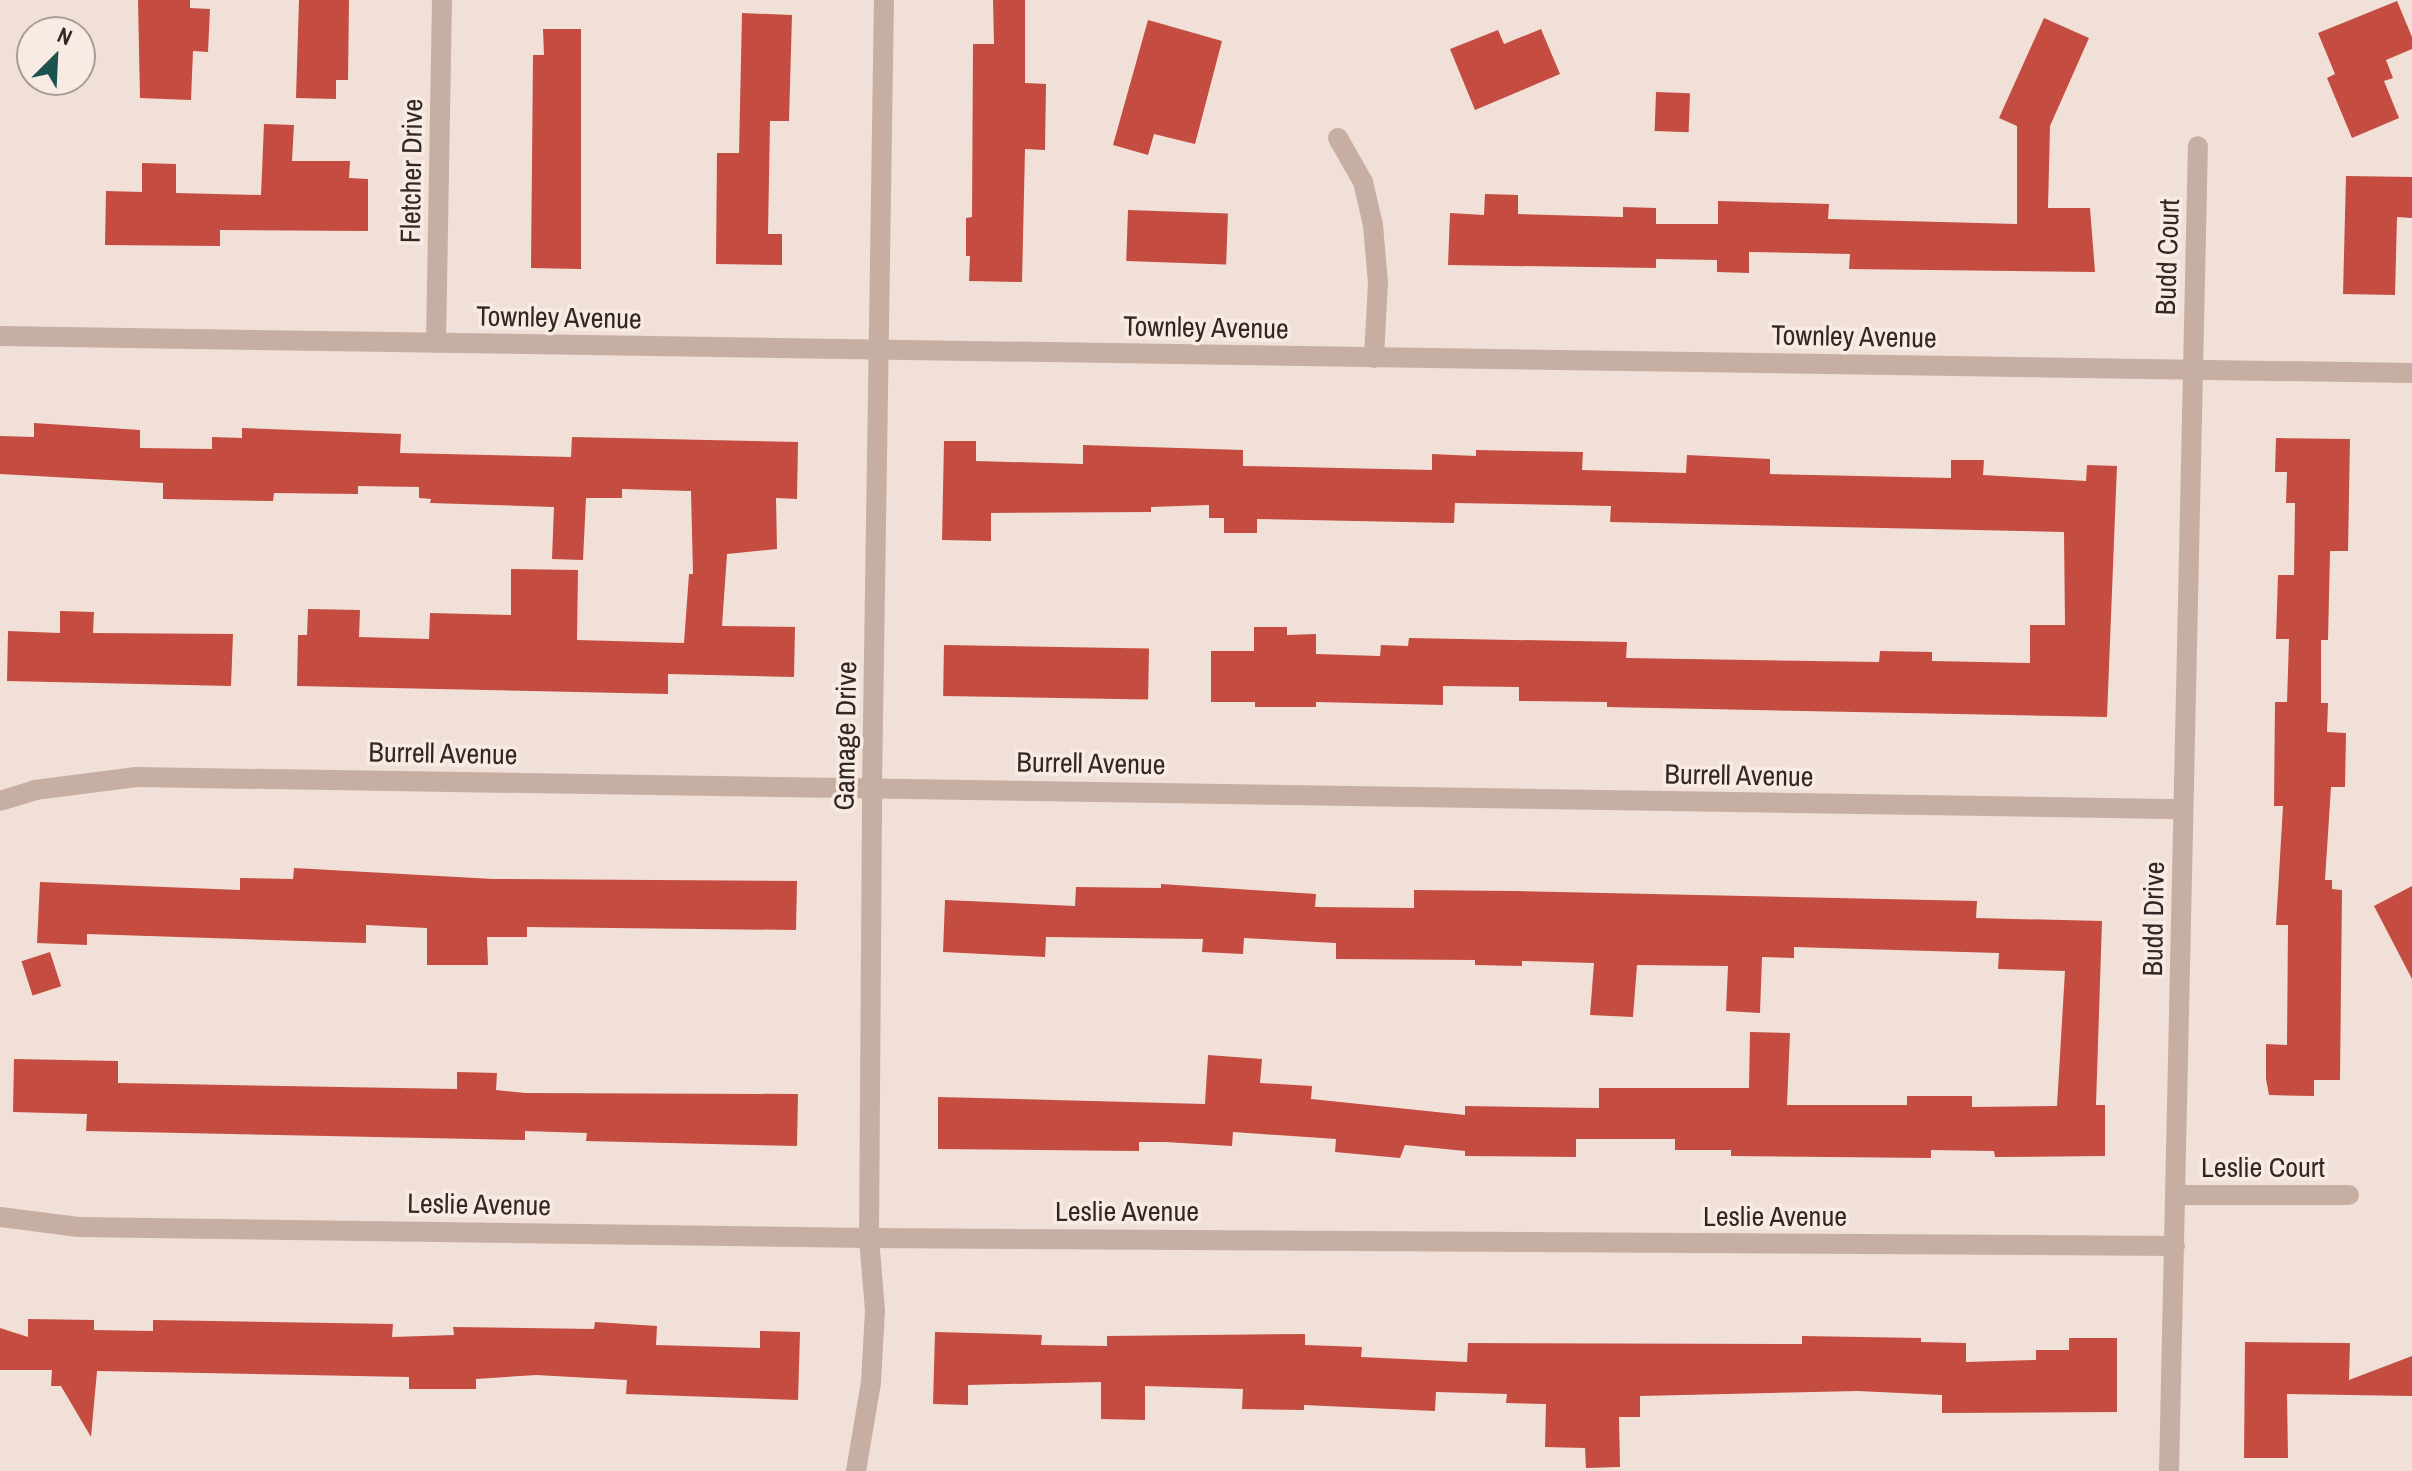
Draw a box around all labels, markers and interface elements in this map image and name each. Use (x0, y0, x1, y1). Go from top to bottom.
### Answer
north arrow (16, 16, 96, 96)
text: N (53, 20, 77, 52)
street label: Fletcher Drive (393, 99, 429, 243)
street label: Budd Court (2148, 198, 2186, 316)
street label: Townley Avenue (475, 299, 643, 335)
street label: Townley Avenue (1122, 309, 1290, 345)
street label: Townley Avenue (1770, 318, 1938, 354)
street label: Gamage Drive (827, 661, 863, 811)
street label: Burrell Avenue (368, 735, 518, 771)
street label: Burrell Avenue (1016, 745, 1166, 781)
street label: Burrell Avenue (1664, 757, 1814, 793)
street label: Budd Drive (2135, 861, 2171, 977)
street label: Leslie Court (2201, 1150, 2325, 1184)
street label: Leslie Avenue (406, 1186, 552, 1222)
street label: Leslie Avenue (1054, 1194, 1200, 1228)
street label: Leslie Avenue (1702, 1199, 1848, 1233)

